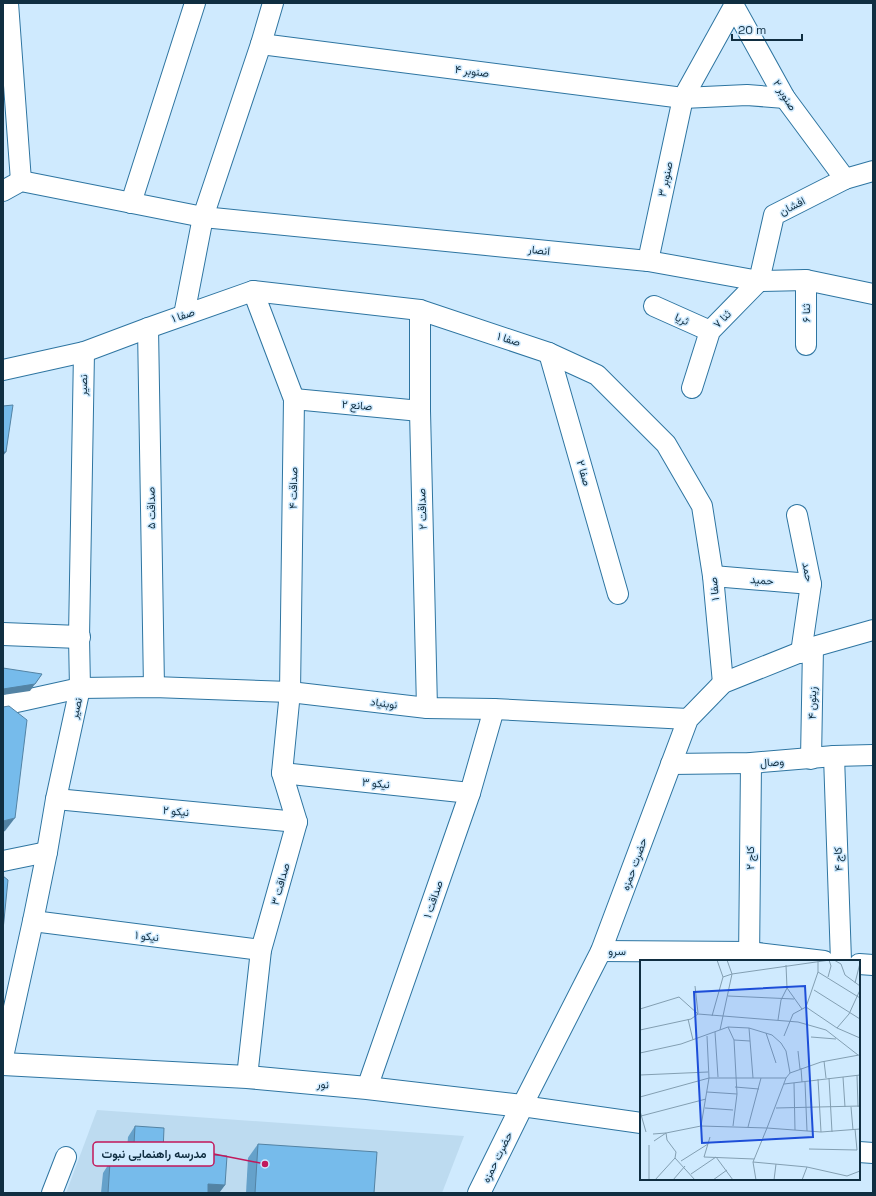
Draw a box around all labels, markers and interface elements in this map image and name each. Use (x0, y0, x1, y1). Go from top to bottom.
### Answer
scale bar (732, 16, 802, 42)
text: 20 m (738, 22, 766, 38)
street label: صنوبر ۴ (454, 62, 490, 80)
street label: صنوبر ۲ (770, 77, 800, 113)
street label: صنوبر ۳ (654, 160, 676, 198)
street label: افشان (777, 194, 807, 218)
street label: انصار (526, 242, 551, 258)
street label: ثنا ۶ (799, 303, 813, 322)
street label: صفا ۱ (170, 305, 196, 325)
street label: ثنا ۷ (710, 307, 734, 331)
street label: ثریا (673, 310, 692, 328)
street label: صفا ۱ (496, 329, 522, 349)
street label: نصیر (76, 374, 90, 397)
street label: صانع ۲ (341, 397, 373, 414)
street label: صفا ۲ (574, 458, 594, 488)
street label: صداقت ۴ (286, 467, 300, 509)
street label: صداقت ۵ (144, 487, 158, 529)
street label: صداقت ۲ (414, 488, 430, 530)
street label: حمد (799, 561, 817, 583)
street label: حمید (750, 572, 774, 588)
street label: صفا ۱ (706, 577, 722, 601)
street label: زیتون ۴ (805, 686, 819, 719)
street label: نوبنیاد (370, 694, 398, 712)
street label: نصیر (67, 696, 85, 721)
street label: وصال (760, 754, 785, 770)
street label: نیکو ۳ (361, 775, 391, 791)
street label: نیکو ۲ (162, 803, 190, 819)
street label: حضرت حمزه (618, 836, 650, 892)
street label: کاج ۲ (743, 846, 758, 870)
street label: کاج ۴ (831, 846, 846, 871)
street label: صداقت ۳ (267, 861, 293, 907)
street label: صداقت ۱ (420, 878, 446, 920)
street label: نیکو ۱ (134, 928, 160, 944)
street label: سرو (608, 944, 626, 958)
inset map (640, 960, 860, 1180)
street label: نور (316, 1076, 329, 1091)
street label: حضرت حمزه (479, 1129, 515, 1185)
callout: مدرسه راهنمایی نبوت (93, 1142, 214, 1166)
text: مدرسه راهنمایی نبوت (101, 1146, 207, 1162)

